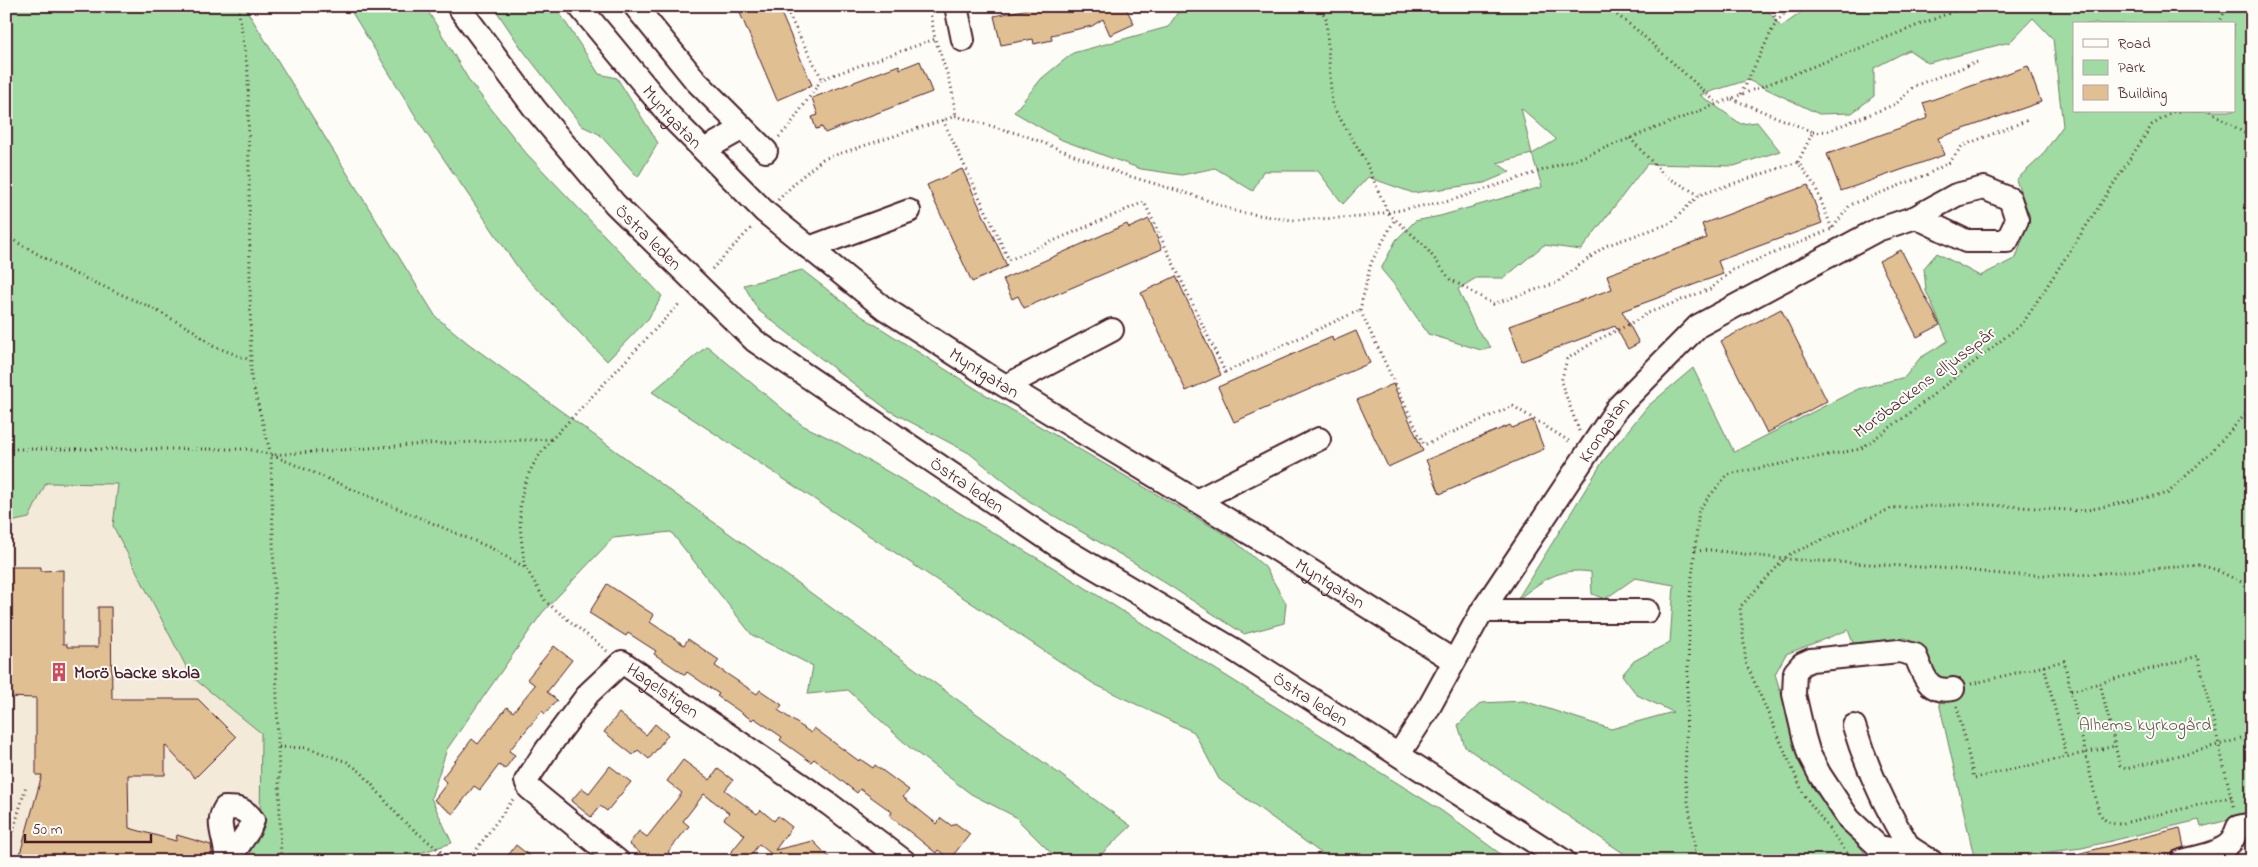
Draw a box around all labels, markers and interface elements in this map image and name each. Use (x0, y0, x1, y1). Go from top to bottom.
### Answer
legend (2073, 22, 2236, 112)
text: Road (2118, 33, 2151, 55)
text: Park (2118, 57, 2146, 79)
street label: Myntgatan (635, 81, 707, 156)
text: Building (2117, 83, 2167, 106)
street label: Östra leden (608, 199, 687, 278)
street label: Moröbackens elljusspår (1849, 321, 2002, 446)
street label: Myntgatan (943, 342, 1023, 406)
street label: Krongatan (1573, 391, 1636, 469)
street label: Östra leden (924, 452, 1009, 521)
street label: Myntgatan (1289, 553, 1369, 617)
street label: Hagelstigen (620, 658, 704, 726)
building icon: Morö backe skola (48, 661, 70, 683)
place label: Morö backe skola (74, 661, 200, 687)
street label: Östra leden (1267, 667, 1353, 735)
park label: Alhems kyrkogård (2079, 713, 2211, 740)
scale bar (25, 812, 151, 844)
text: 50 m (32, 819, 63, 841)

